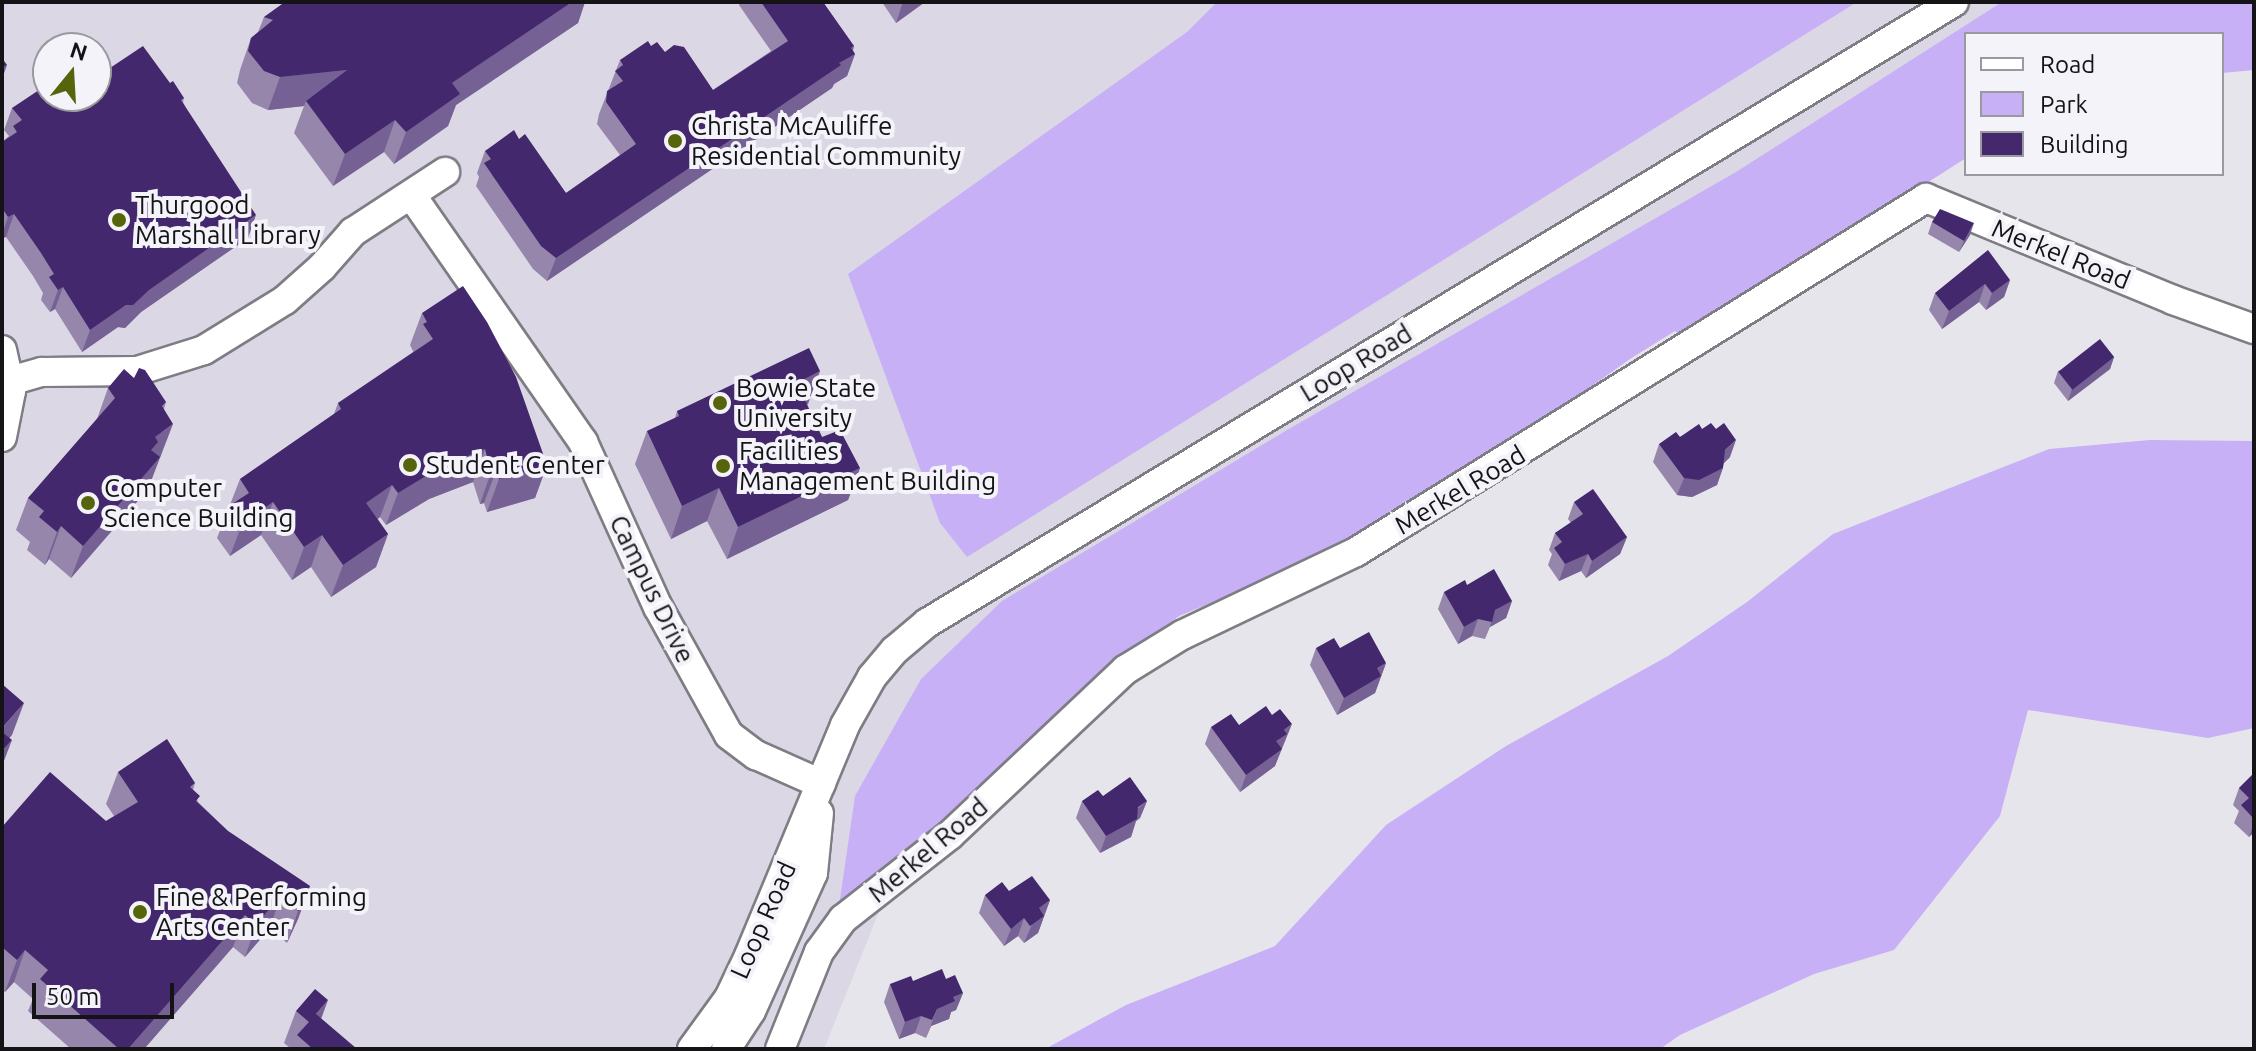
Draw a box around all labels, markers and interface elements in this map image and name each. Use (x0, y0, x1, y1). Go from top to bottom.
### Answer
north arrow (32, 32, 112, 112)
legend (1964, 32, 2224, 176)
text: N (67, 36, 91, 65)
text: Road (2040, 51, 2095, 78)
text: Park (2040, 91, 2088, 118)
place label: Christa McAuliffe Residential Community (691, 110, 961, 172)
text: Building (2040, 131, 2128, 158)
marker: Christa McAuliffe Residential Community (666, 132, 684, 150)
place label: Thurgood Marshall Library (135, 189, 321, 250)
marker: Thurgood Marshall Library (110, 211, 128, 229)
street label: Merkel Road (1987, 212, 2135, 296)
street label: Loop Road (1295, 318, 1417, 408)
place label: Bowie State University (736, 372, 876, 434)
marker: Bowie State University (711, 394, 729, 412)
place label: Facilities Management Building (739, 435, 996, 496)
street label: Merkel Road (1389, 439, 1531, 541)
place label: Student Center (426, 449, 605, 481)
marker: Student Center (401, 456, 419, 474)
marker: Facilities Management Building (714, 457, 732, 475)
place label: Computer Science Building (104, 472, 293, 534)
marker: Computer Science Building (79, 494, 97, 512)
street label: Campus Drive (603, 510, 701, 668)
street label: Merkel Road (862, 791, 994, 909)
street label: Loop Road (723, 857, 803, 983)
place label: Fine & Performing Arts Center (156, 881, 367, 942)
marker: Fine & Performing Arts Center (131, 903, 149, 921)
scale bar (36, 967, 178, 1017)
text: 50 m (46, 983, 99, 1010)

